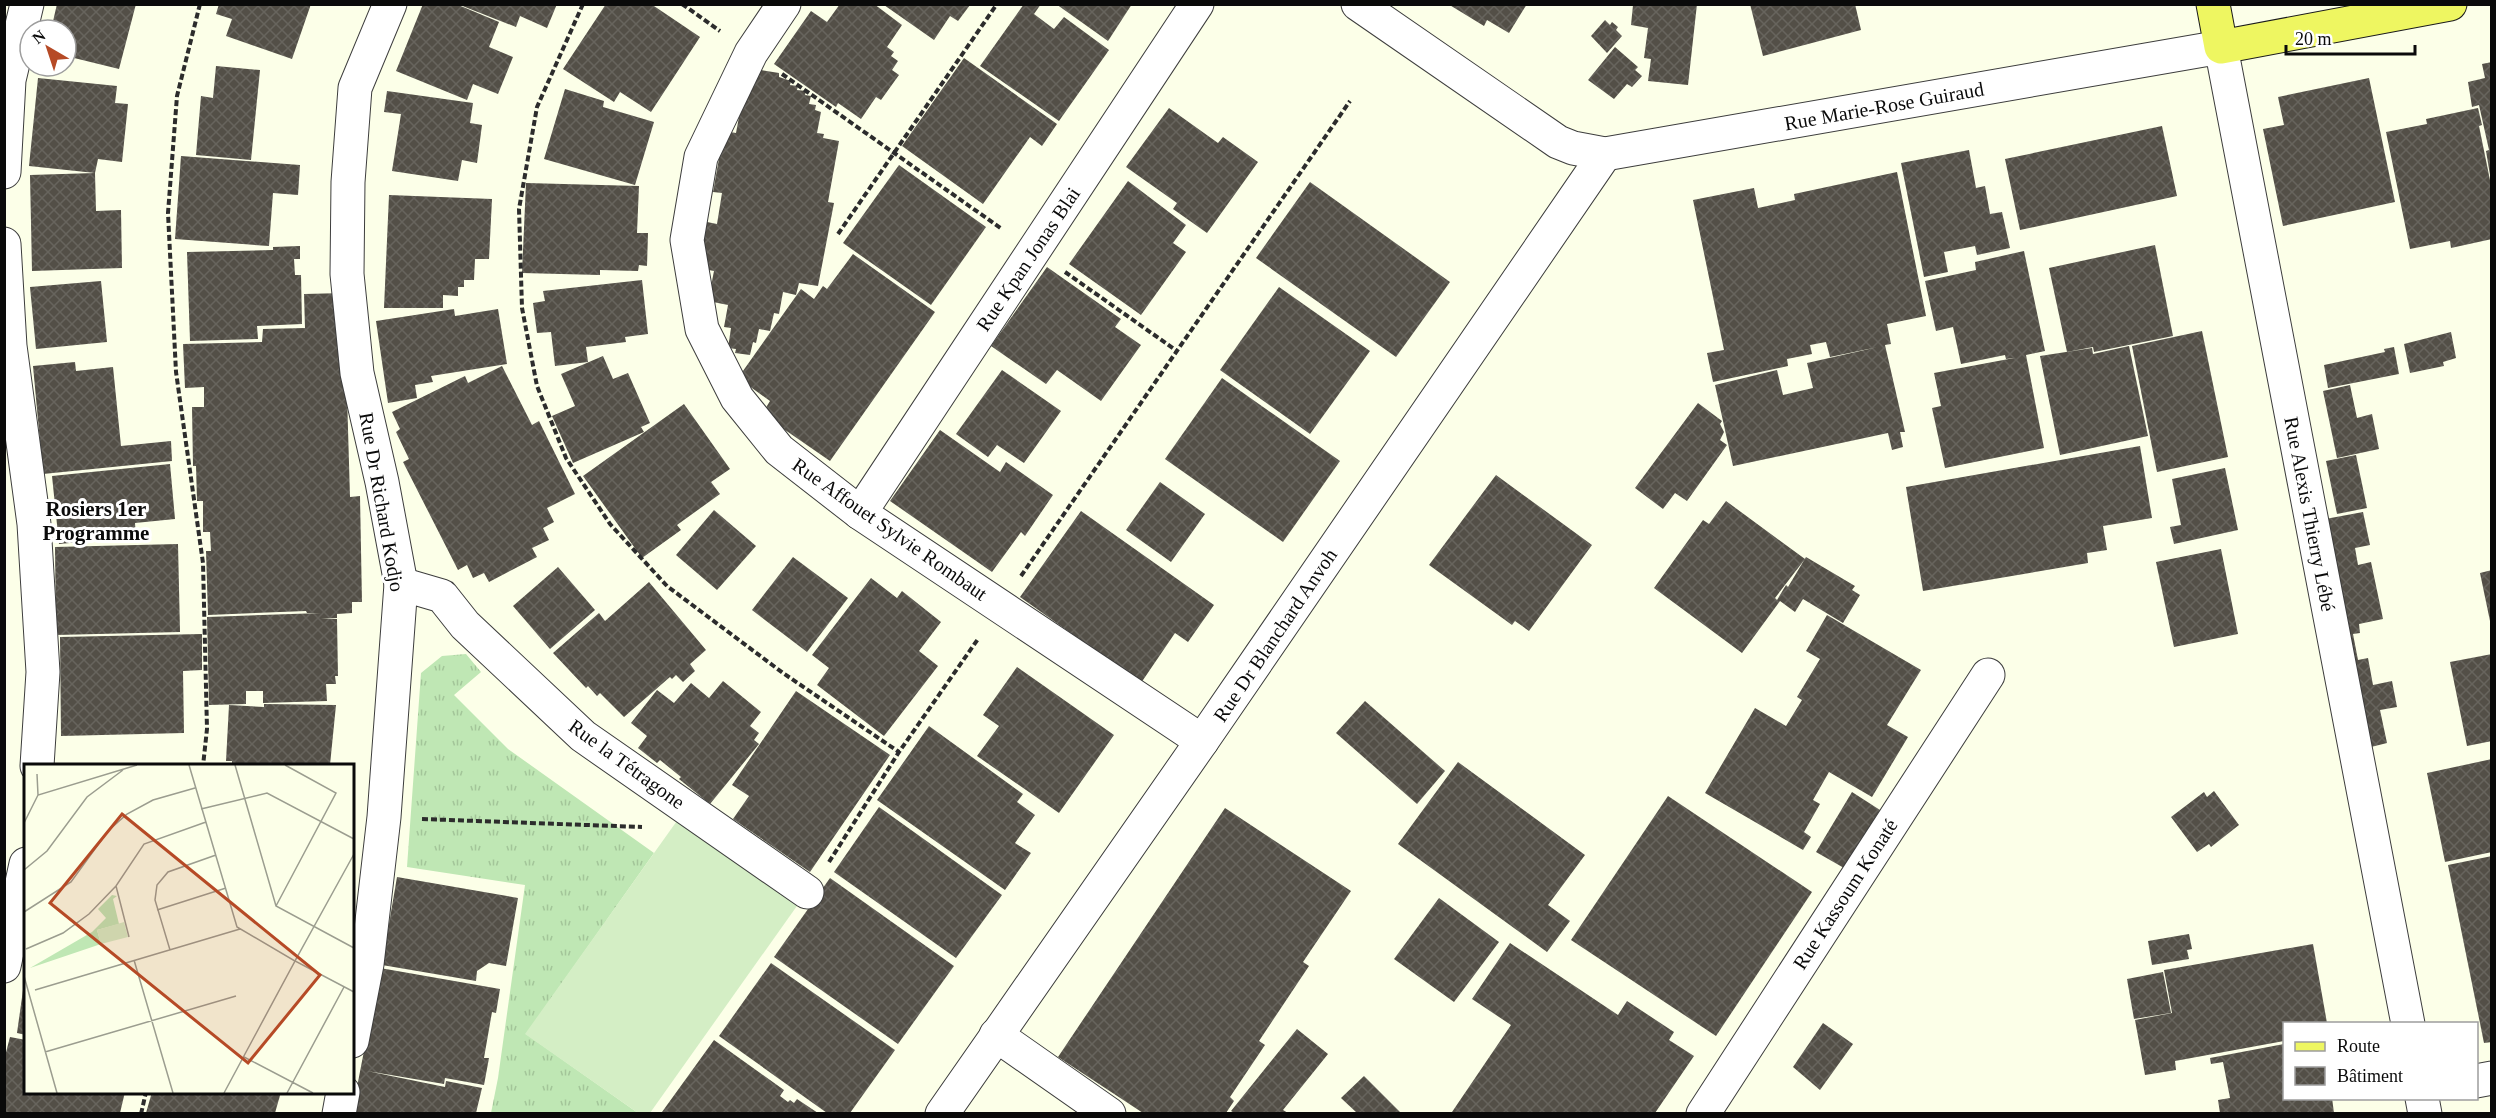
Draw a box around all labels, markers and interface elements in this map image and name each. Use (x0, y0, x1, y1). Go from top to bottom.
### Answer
north arrow (18, 18, 78, 78)
scale bar (2286, 18, 2415, 56)
text: N (29, 26, 49, 47)
text: 20 m (2295, 29, 2332, 49)
street label: Rue Marie-Rose Guiraud (1783, 78, 1985, 134)
street label: Rue Kpan Jonas Blai (972, 183, 1085, 335)
street label: Rue Dr Richard Kodjo (354, 411, 409, 594)
street label: Rue Alexis Thierry Lébé (2279, 415, 2340, 614)
street label: Rue Affouet Sylvie Rombaut (788, 453, 992, 606)
district label: Rosiers 1er Programme (43, 497, 149, 545)
street label: Rue Dr Blanchard Anvoh (1209, 544, 1341, 726)
street label: Rue la Tétragone (564, 715, 689, 814)
inset map (24, 764, 354, 1094)
street label: Rue Kassoum Konaté (1788, 815, 1902, 973)
legend (2283, 1022, 2478, 1100)
text: Route (2337, 1036, 2380, 1056)
text: Bâtiment (2337, 1066, 2403, 1086)

